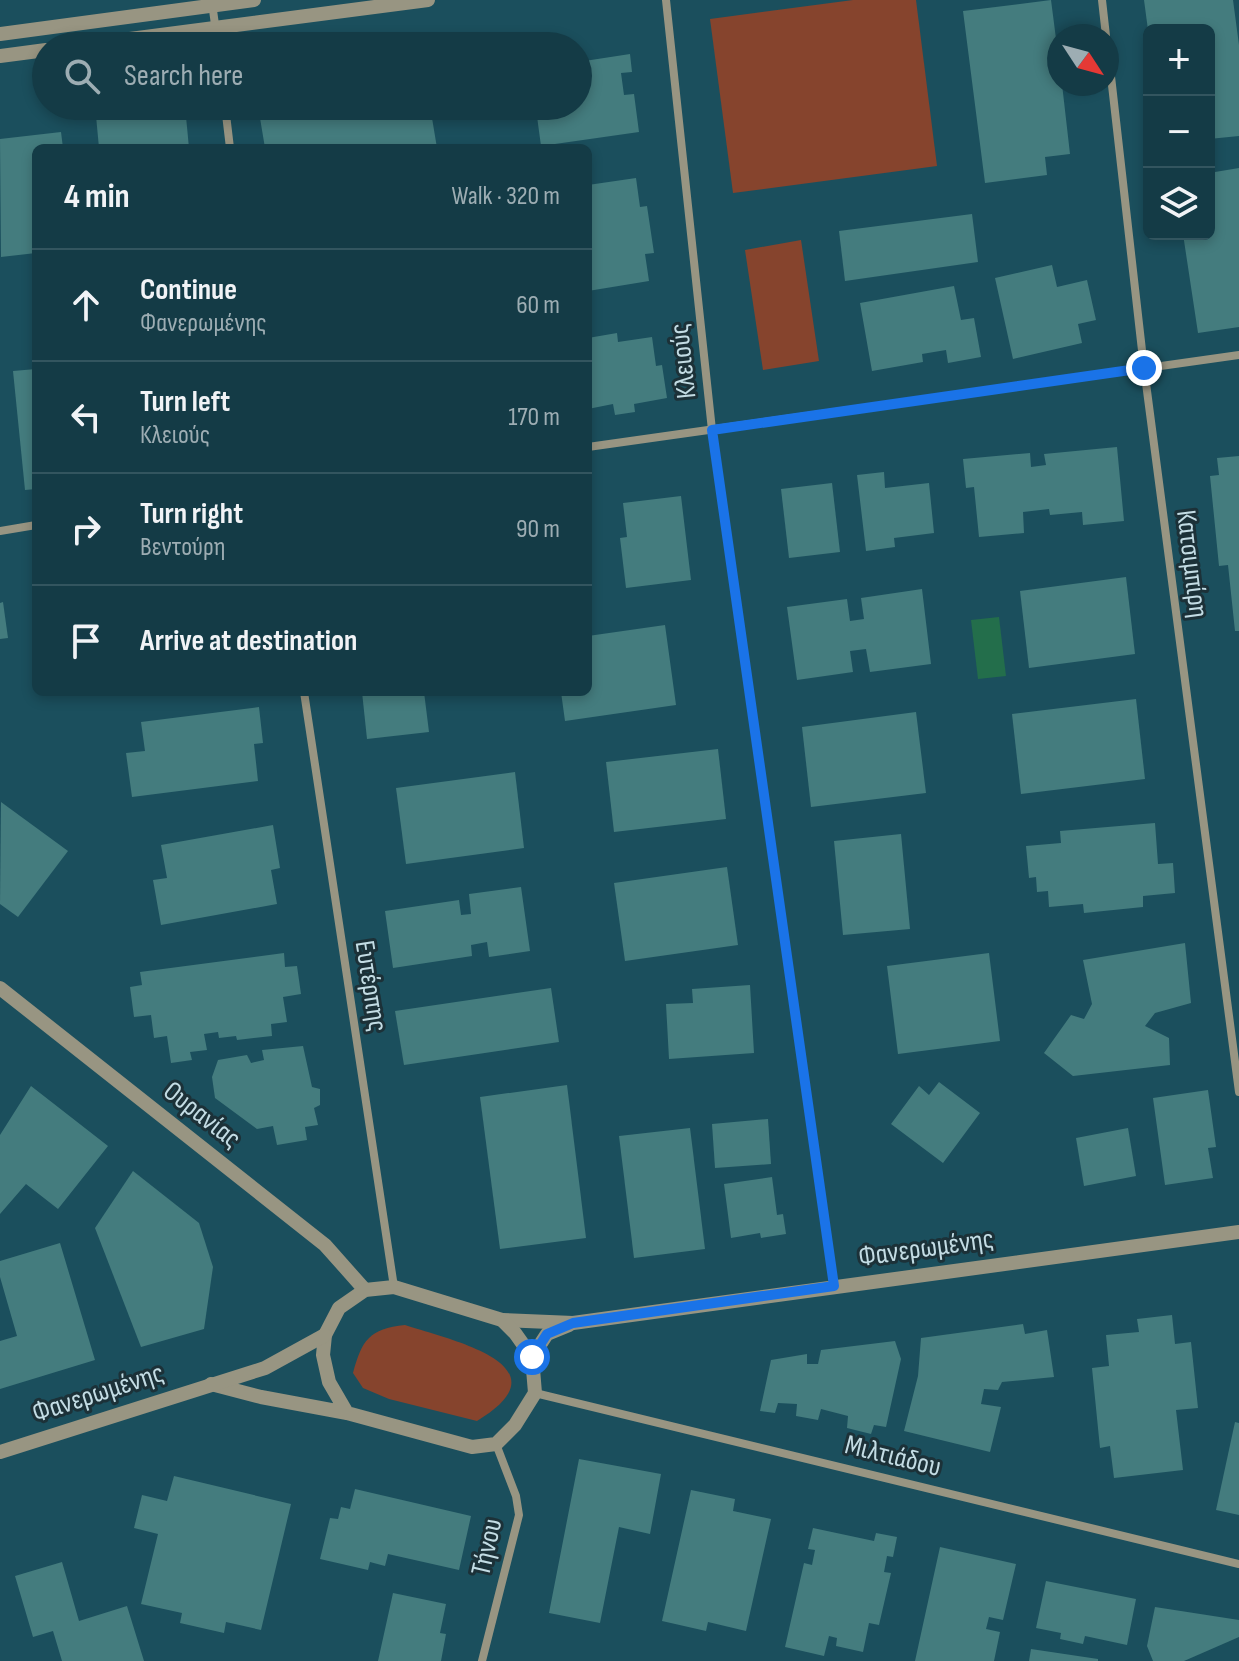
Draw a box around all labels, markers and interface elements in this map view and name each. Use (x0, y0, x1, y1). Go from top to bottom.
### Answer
north arrow (1047, 24, 1119, 96)
map controls (1143, 24, 1215, 240)
button: + (1143, 24, 1215, 96)
search box (32, 32, 592, 120)
icon: search (60, 54, 104, 98)
text: Search here (124, 58, 243, 94)
button: − (1143, 96, 1215, 168)
button: layers (1143, 168, 1215, 240)
text: 4 min (64, 176, 130, 217)
text: Walk · 320 m (452, 181, 560, 212)
text: Continue (140, 272, 237, 308)
icon: ahead (64, 283, 108, 327)
text: 60 m (516, 290, 560, 321)
text: Φανερωμένης (140, 308, 267, 339)
street label: Κλειούς (663, 322, 703, 400)
route end (1126, 350, 1162, 386)
text: Turn left (140, 384, 230, 420)
icon: left (64, 395, 108, 439)
text: 170 m (508, 402, 560, 433)
text: Κλειούς (140, 420, 210, 451)
text: Turn right (140, 496, 243, 532)
icon: right (64, 507, 108, 551)
street label: Κατσιμπίρη (1169, 508, 1215, 620)
text: 90 m (516, 514, 560, 545)
text: Βεντούρη (140, 532, 225, 563)
icon: arrive (64, 619, 108, 663)
text: Arrive at destination (140, 623, 357, 659)
street label: Ευτέρπης (348, 938, 394, 1034)
street label: Ουρανίας (157, 1075, 247, 1155)
street label: Φανερωμένης (856, 1222, 996, 1274)
route start (514, 1339, 550, 1375)
street label: Φανερωμένης (28, 1356, 168, 1430)
street label: Μιλτιάδου (841, 1428, 945, 1484)
street label: Τήνου (464, 1515, 510, 1579)

